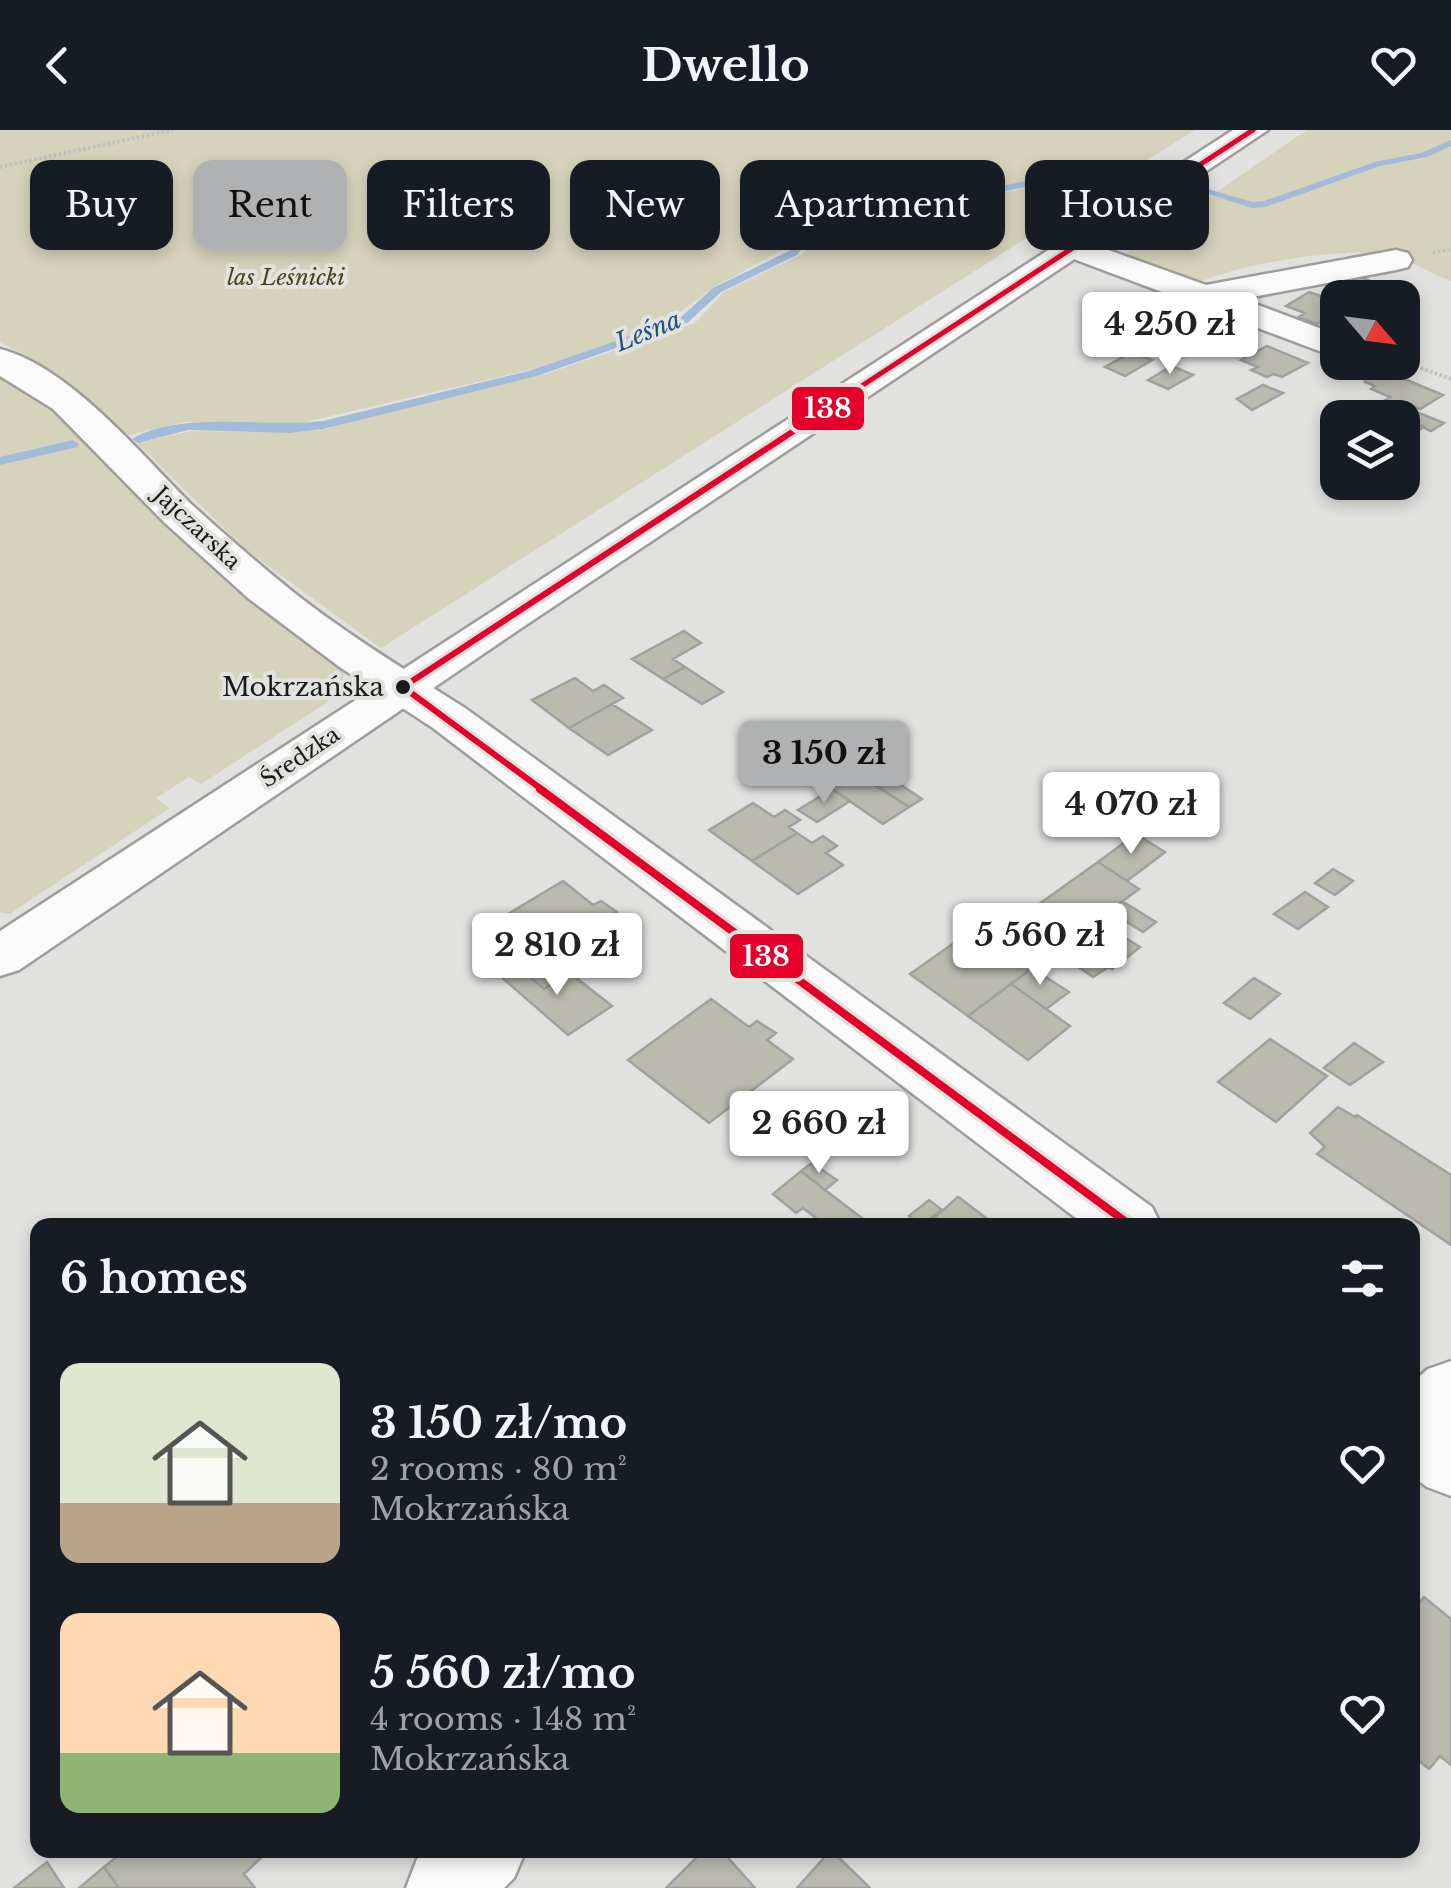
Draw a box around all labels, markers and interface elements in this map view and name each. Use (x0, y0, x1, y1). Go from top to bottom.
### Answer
text: Dwello (641, 37, 810, 93)
icon: back (30, 38, 85, 93)
icon: heart (1366, 38, 1421, 93)
chip: Buy (30, 160, 173, 250)
chip: Rent (193, 160, 347, 250)
chip: Filters (367, 160, 550, 250)
chip: New (570, 160, 720, 250)
chip: Apartment (740, 160, 1005, 250)
chip: House (1025, 160, 1209, 250)
park label: las Leśnicki (227, 264, 345, 291)
north arrow (1320, 280, 1420, 380)
map controls (1320, 280, 1420, 500)
pin: 4 250 zł (1067, 292, 1273, 377)
water label: Leśna (610, 304, 686, 359)
text: 4 250 zł (1104, 304, 1236, 344)
line badge: 138 (790, 385, 866, 432)
text: 138 (804, 391, 852, 426)
button: layers (1320, 400, 1420, 500)
street label: Jajczarska (146, 479, 247, 576)
place label: Mokrzańska (222, 671, 385, 703)
marker: Mokrzańska (393, 677, 413, 697)
street label: Średzka (255, 719, 345, 793)
pin: 3 150 zł (721, 721, 927, 806)
text: 3 150 zł (762, 733, 886, 773)
pin: 4 070 zł (1028, 772, 1234, 857)
text: 4 070 zł (1065, 784, 1197, 824)
pin: 5 560 zł (937, 903, 1143, 988)
pin: 2 810 zł (454, 913, 660, 998)
text: 5 560 zł (975, 915, 1105, 955)
text: 2 810 zł (494, 925, 620, 965)
line badge: 138 (728, 932, 805, 980)
text: 138 (742, 939, 790, 974)
pin: 2 660 zł (716, 1091, 922, 1176)
text: 2 660 zł (752, 1103, 886, 1143)
icon: filters (1335, 1251, 1390, 1306)
text: 6 homes (60, 1252, 248, 1304)
text: 3 150 zł/mo (370, 1397, 627, 1449)
icon: home (140, 1403, 260, 1523)
icon: heart (1335, 1436, 1390, 1491)
text: 2 rooms · 80 m² (370, 1449, 627, 1489)
text: Mokrzańska (370, 1489, 570, 1529)
text: 5 560 zł/mo (370, 1647, 635, 1699)
icon: home (140, 1653, 260, 1773)
icon: heart (1335, 1686, 1390, 1741)
text: 4 rooms · 148 m² (370, 1699, 636, 1739)
text: Mokrzańska (370, 1739, 570, 1779)

